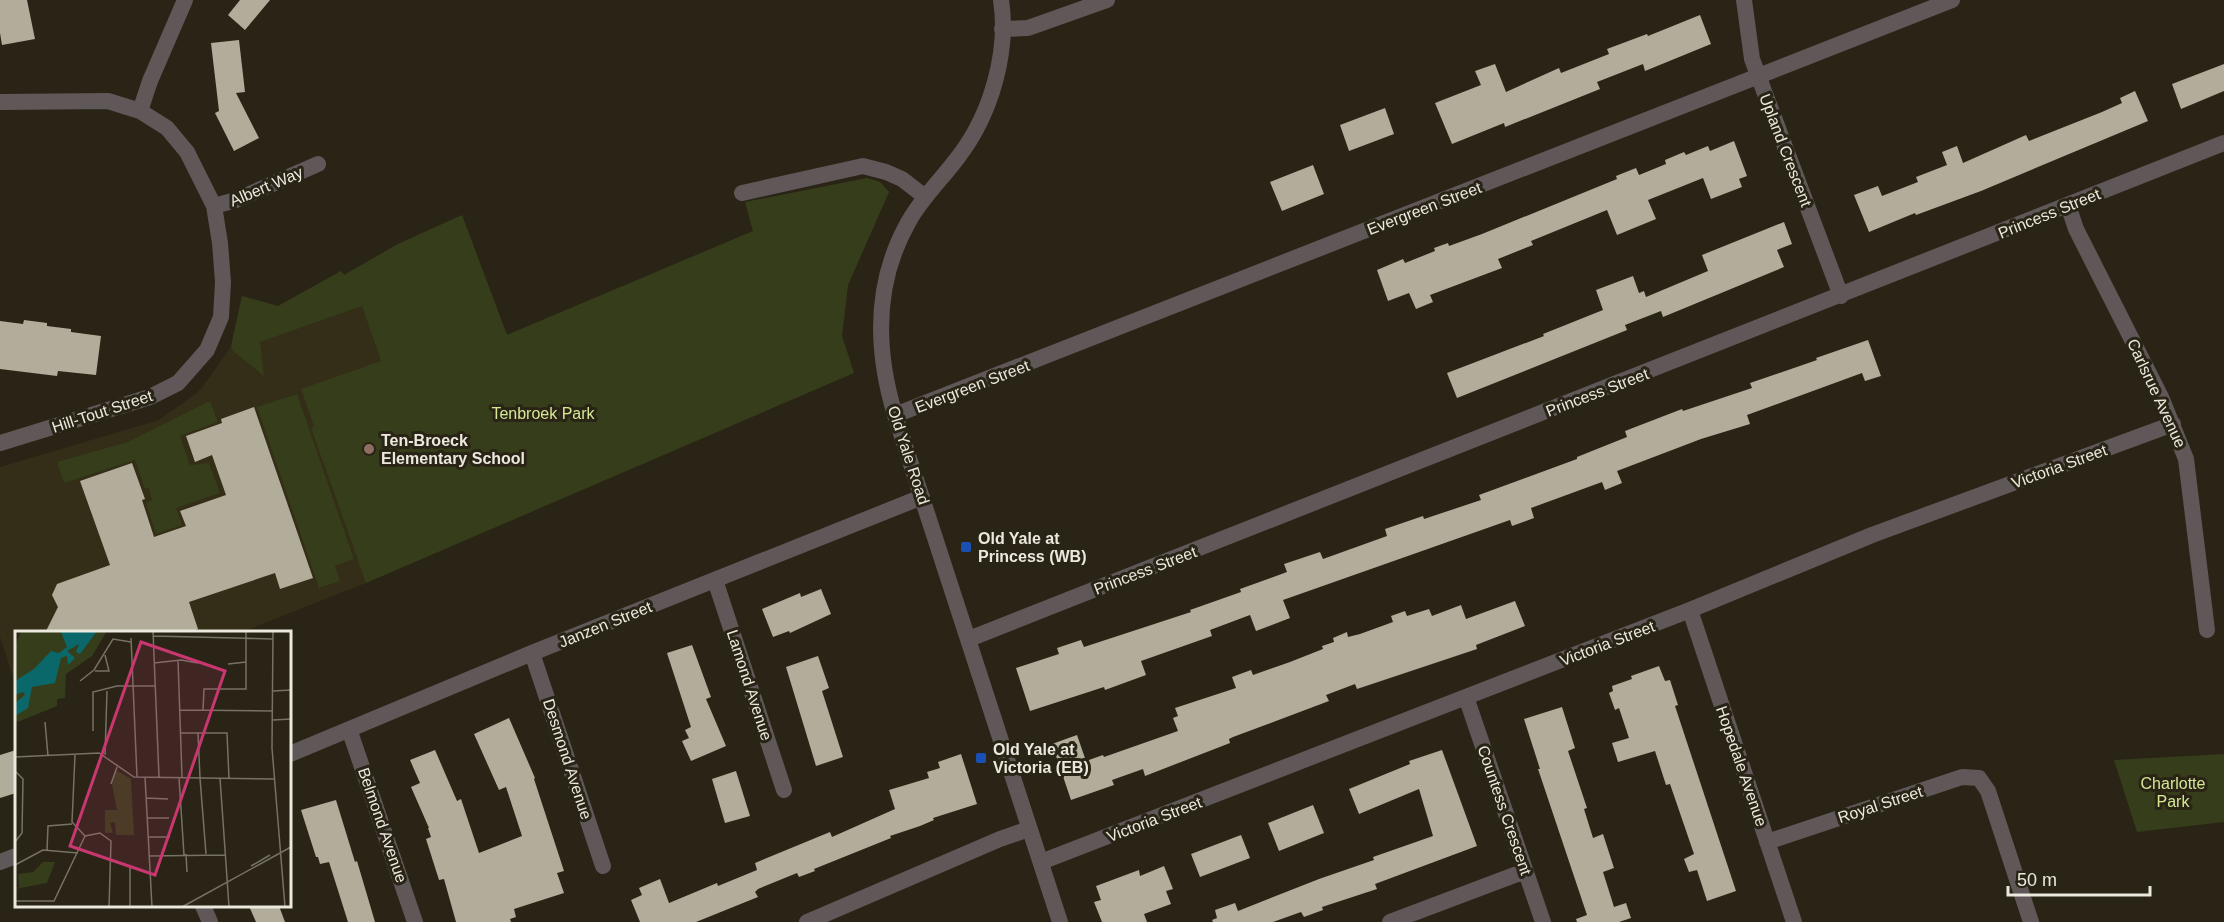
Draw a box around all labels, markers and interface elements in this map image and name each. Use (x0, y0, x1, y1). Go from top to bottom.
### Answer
street label: Upland Crescent (1756, 92, 1815, 209)
street label: Albert Way (227, 163, 305, 209)
street label: Evergreen Street (1365, 179, 1484, 238)
street label: Princess Street (1996, 185, 2103, 242)
street label: Carlsrue Avenue (2124, 336, 2189, 450)
street label: Evergreen Street (913, 357, 1032, 416)
street label: Princess Street (1543, 365, 1651, 420)
street label: Hill-Tout Street (50, 387, 155, 436)
street label: Old Yale Road (885, 404, 932, 507)
park label: Tenbroek Park (491, 405, 596, 422)
place label: Ten-Broeck Elementary School (381, 432, 525, 467)
street label: Victoria Street (2009, 441, 2110, 492)
marker: Ten-Broeck Elementary School (362, 442, 376, 456)
place label: Old Yale at Princess (WB) (978, 530, 1086, 565)
marker: Old Yale at Princess (WB) (959, 540, 973, 554)
street label: Princess Street (1091, 543, 1199, 598)
street label: Janzen Street (556, 598, 655, 651)
street label: Victoria Street (1557, 617, 1658, 669)
street label: Lamond Avenue (724, 628, 775, 743)
inset map (15, 631, 291, 907)
street label: Desmond Avenue (540, 697, 595, 822)
street label: Hopedale Avenue (1713, 704, 1770, 829)
place label: Old Yale at Victoria (EB) (993, 741, 1089, 776)
street label: Countess Crescent (1474, 743, 1535, 878)
marker: Old Yale at Victoria (EB) (974, 751, 988, 765)
street label: Belmond Avenue (355, 765, 410, 885)
park label: Charlotte Park (2141, 775, 2206, 810)
street label: Royal Street (1836, 783, 1925, 826)
street label: Victoria Street (1104, 793, 1205, 845)
scale bar (2008, 859, 2150, 897)
text: 50 m (2017, 870, 2057, 890)

